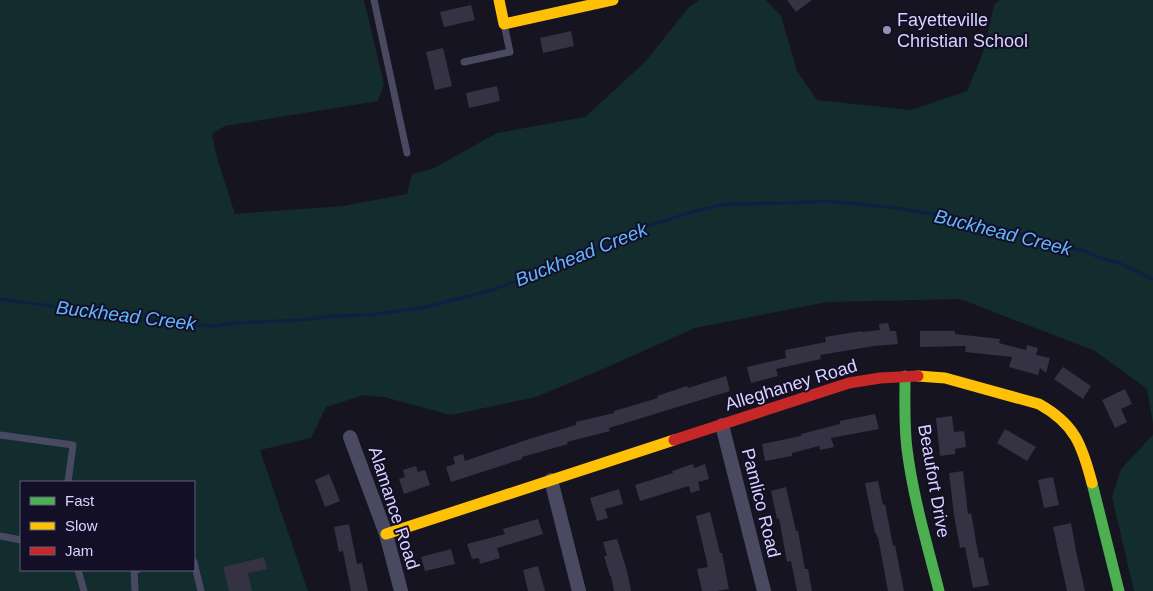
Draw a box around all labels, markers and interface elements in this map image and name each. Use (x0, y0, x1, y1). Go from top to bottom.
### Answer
place label: Fayetteville Christian School (897, 10, 1028, 51)
marker: Fayetteville Christian School (881, 24, 893, 36)
water label: Buckhead Creek (932, 205, 1075, 260)
water label: Buckhead Creek (512, 218, 652, 291)
water label: Buckhead Creek (55, 297, 198, 335)
street label: Alleghaney Road (723, 355, 859, 415)
street label: Beaufort Drive (914, 423, 954, 539)
street label: Alamance Road (365, 444, 423, 572)
street label: Pamlico Road (738, 446, 784, 560)
legend (20, 481, 195, 571)
text: Fast (65, 492, 95, 509)
text: Slow (65, 517, 98, 534)
text: Jam (65, 542, 93, 559)

